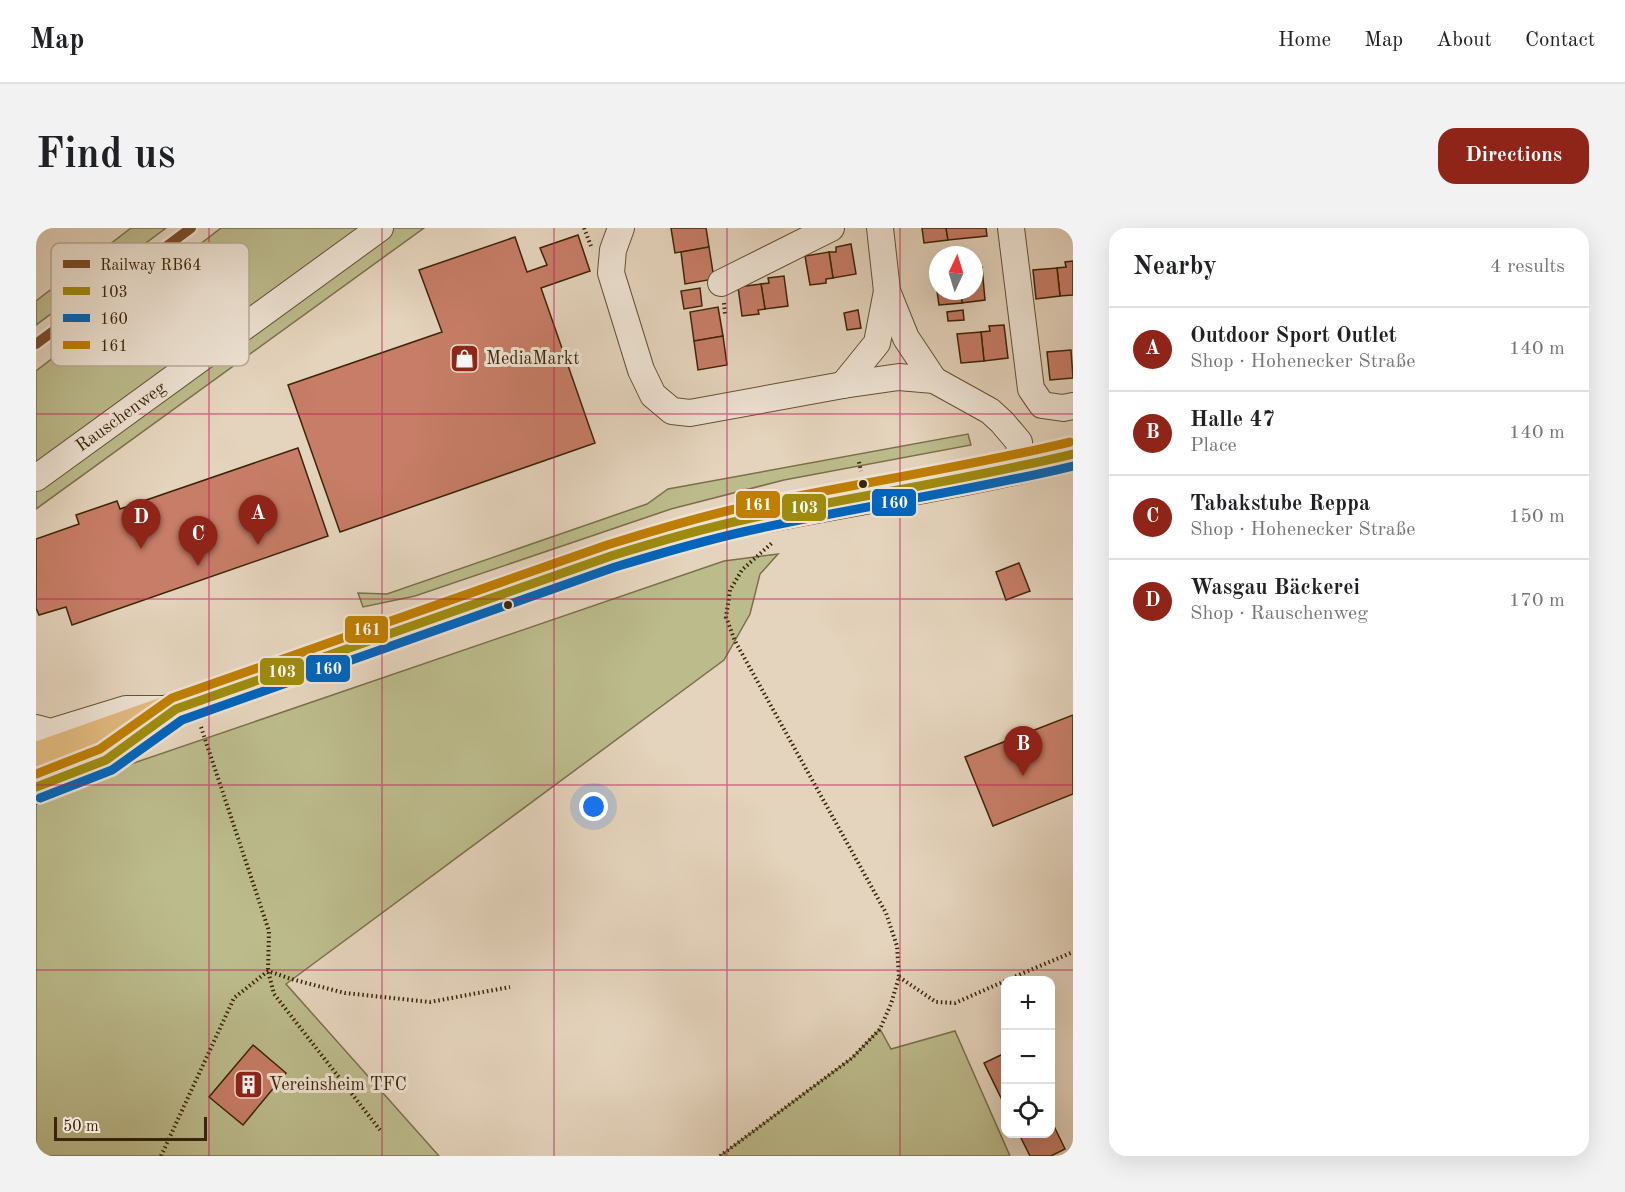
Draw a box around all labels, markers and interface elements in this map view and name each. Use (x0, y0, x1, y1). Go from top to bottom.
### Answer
text: Map (30, 27, 84, 55)
text: Home (1278, 30, 1331, 51)
text: Map (1364, 30, 1403, 51)
text: About (1436, 30, 1492, 51)
text: Contact (1525, 30, 1595, 51)
button: Directions (1438, 128, 1589, 184)
text: Find us (36, 135, 175, 177)
legend (51, 243, 249, 366)
north arrow (929, 246, 983, 300)
text: Nearby (1133, 254, 1217, 280)
text: 4 results (1490, 257, 1565, 277)
text: Railway RB64 (100, 258, 202, 274)
text: 103 (100, 285, 128, 301)
text: 160 (100, 312, 128, 328)
text: Outdoor Sport Outlet (1190, 325, 1397, 347)
text: 161 (100, 339, 128, 355)
text: A (1145, 339, 1160, 359)
text: 140 m (1509, 339, 1565, 359)
shop icon: MediaMarkt (449, 343, 481, 375)
place label: MediaMarkt (486, 350, 580, 368)
text: Shop · Hohenecker Straße (1190, 352, 1415, 372)
street label: Rauschenweg (73, 378, 169, 455)
text: Halle 47 (1190, 409, 1275, 431)
text: B (1145, 423, 1160, 443)
text: 140 m (1509, 423, 1565, 443)
text: Place (1190, 436, 1237, 456)
unlabelled marker (857, 478, 869, 490)
line badge: 160 (871, 488, 917, 517)
line badge: 161 (735, 490, 781, 519)
line badge: 103 (781, 493, 827, 522)
text: Tabakstube Reppa (1190, 493, 1370, 515)
pin: A (238, 496, 278, 545)
text: 160 (880, 496, 908, 512)
text: 161 (744, 498, 772, 514)
pin: D (122, 500, 160, 549)
text: 103 (790, 501, 818, 517)
text: C (1146, 507, 1159, 527)
text: 150 m (1509, 507, 1565, 527)
pin: C (178, 516, 218, 566)
text: Shop · Hohenecker Straße (1190, 520, 1415, 540)
text: Wasgau Bäckerei (1190, 577, 1360, 599)
text: D (1145, 591, 1160, 611)
text: 170 m (1509, 591, 1565, 611)
unlabelled marker (502, 599, 514, 611)
text: Shop · Rauschenweg (1190, 604, 1368, 624)
line badge: 161 (344, 615, 389, 644)
text: 161 (353, 623, 381, 639)
line badge: 160 (305, 654, 351, 683)
line badge: 103 (259, 657, 305, 686)
text: 160 (314, 662, 342, 678)
text: 103 (268, 665, 296, 681)
pin: B (1004, 726, 1042, 776)
your location (579, 792, 608, 821)
map controls (1001, 976, 1055, 1138)
button: + (1001, 976, 1055, 1030)
button: − (1001, 1030, 1055, 1084)
building icon: Vereinsheim TFC (232, 1069, 264, 1101)
place label: Vereinsheim TFC (269, 1076, 407, 1094)
button: locate (1001, 1084, 1055, 1138)
scale bar (54, 1114, 207, 1142)
text: 50 m (63, 1119, 99, 1135)

